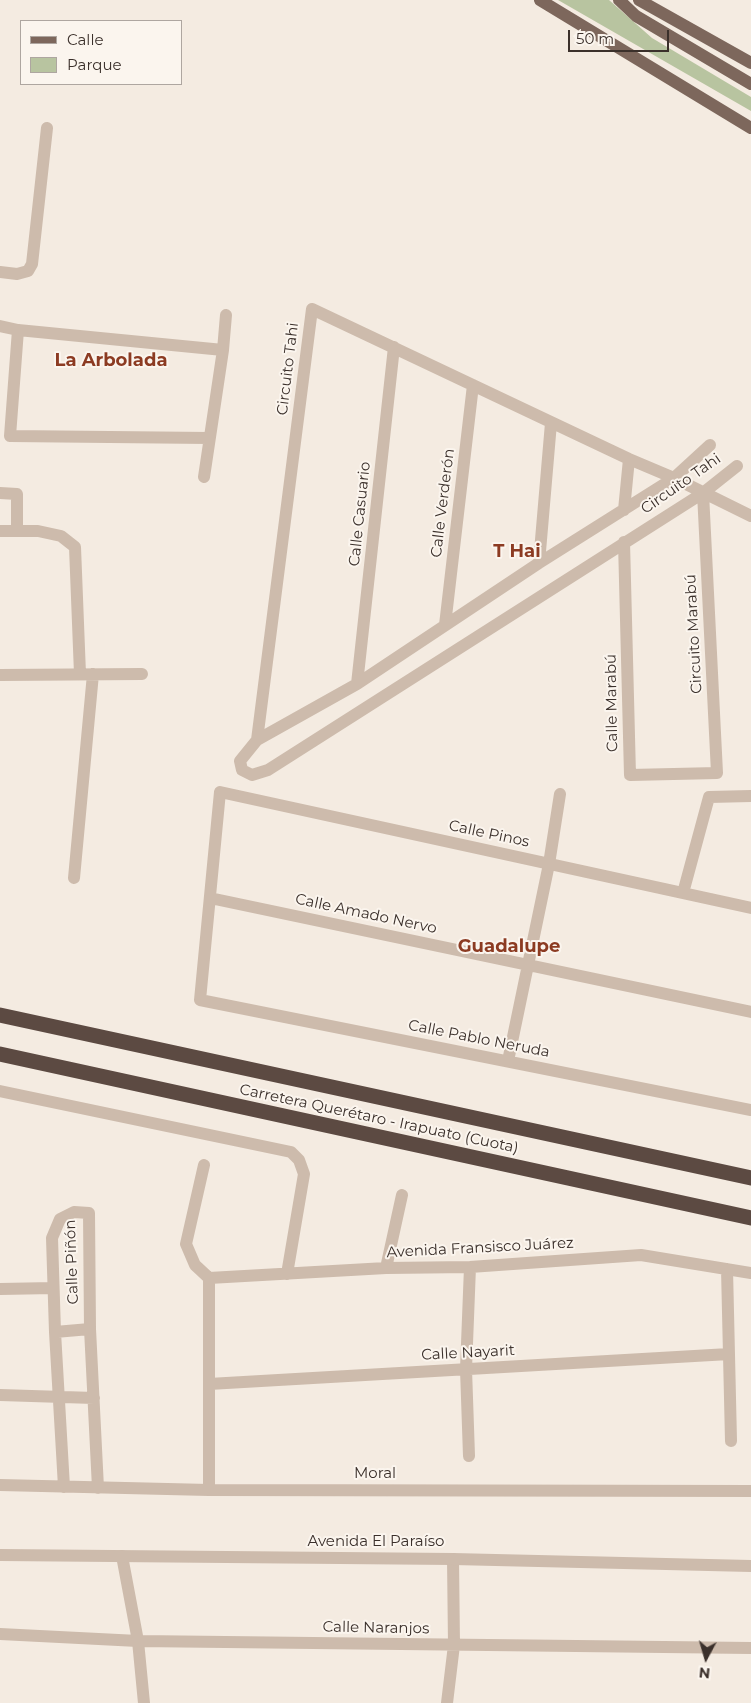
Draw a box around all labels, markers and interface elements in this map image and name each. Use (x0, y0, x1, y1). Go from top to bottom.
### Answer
legend (20, 20, 182, 85)
scale bar (571, 20, 672, 52)
text: 50 m (576, 29, 614, 48)
text: Calle (67, 30, 104, 49)
text: Parque (67, 55, 122, 74)
street label: Circuito Tahi (273, 322, 303, 416)
district label: La Arbolada (55, 350, 167, 372)
street label: Calle Verderón (427, 448, 459, 558)
street label: Circuito Tahi (638, 450, 724, 518)
street label: Calle Casuario (346, 461, 374, 567)
district label: T Hai (493, 541, 541, 563)
street label: Circuito Marabú (682, 574, 706, 694)
street label: Calle Marabú (602, 654, 622, 752)
street label: Calle Pinos (447, 817, 531, 851)
street label: Calle Amado Nervo (294, 890, 438, 938)
district label: Guadalupe (458, 936, 560, 958)
street label: Calle Pablo Neruda (407, 1016, 551, 1062)
street label: Carretera Querétaro - Irapuato (Cuota) (238, 1081, 520, 1157)
street label: Calle Piñón (62, 1219, 82, 1305)
street label: Avenida Fransisco Juárez (386, 1234, 574, 1262)
street label: Calle Nayarit (421, 1342, 515, 1364)
street label: Moral (354, 1465, 396, 1483)
street label: Avenida El Paraíso (308, 1533, 444, 1551)
street label: Calle Naranjos (322, 1618, 430, 1638)
north arrow (681, 1633, 731, 1683)
text: N (698, 1663, 711, 1682)

